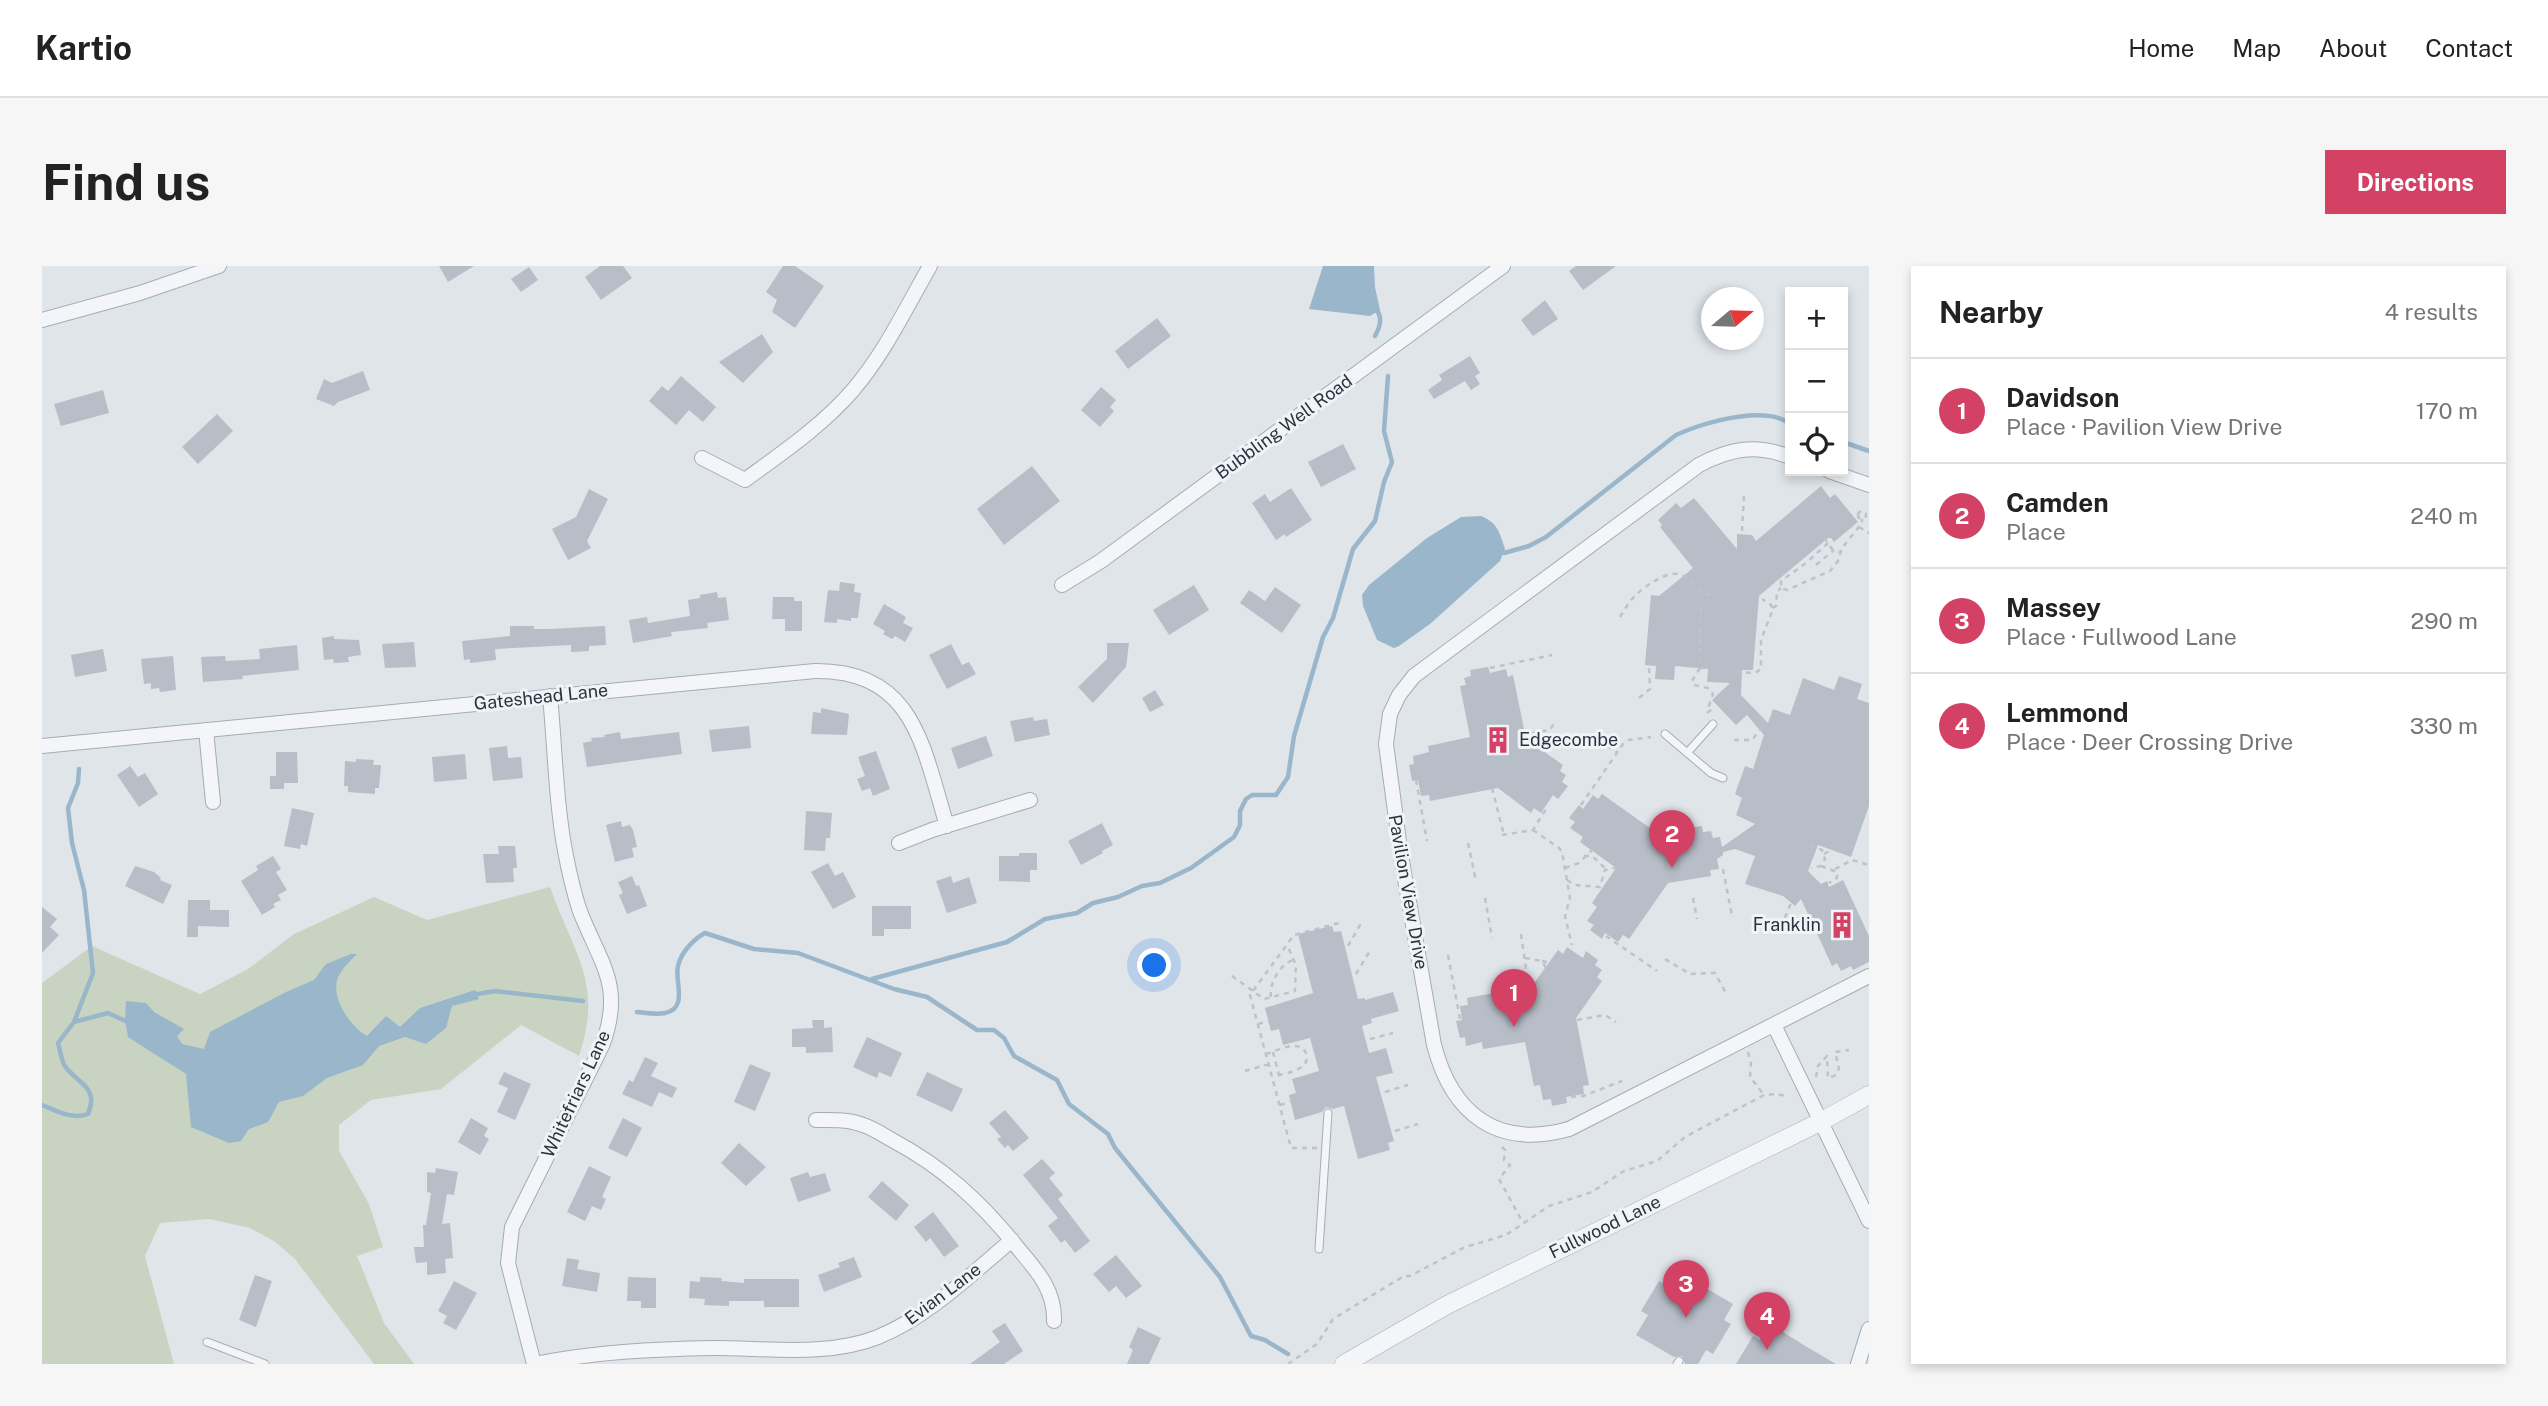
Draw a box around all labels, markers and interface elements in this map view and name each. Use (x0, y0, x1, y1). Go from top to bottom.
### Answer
text: Kartio (35, 29, 132, 67)
text: Home (2128, 34, 2194, 62)
text: Map (2232, 34, 2281, 62)
text: About (2319, 34, 2387, 62)
text: Contact (2425, 34, 2513, 62)
button: Directions (2325, 150, 2506, 214)
text: Find us (42, 153, 210, 211)
north arrow (1701, 287, 1764, 350)
map controls (1785, 287, 1848, 476)
button: + (1785, 287, 1848, 350)
text: Nearby (1939, 294, 2043, 330)
text: 4 results (2384, 298, 2478, 325)
button: − (1785, 350, 1848, 413)
street label: Bubbling Well Road (1211, 370, 1356, 483)
text: Davidson (2006, 382, 2119, 413)
text: 1 (1957, 397, 1967, 424)
text: 170 m (2416, 397, 2478, 424)
button: locate (1785, 413, 1848, 476)
text: Place · Pavilion View Drive (2006, 413, 2282, 440)
text: Camden (2006, 487, 2109, 518)
text: 2 (1955, 502, 1969, 529)
text: 240 m (2410, 502, 2478, 529)
text: Place (2006, 518, 2066, 545)
text: Massey (2006, 592, 2101, 623)
text: 3 (1954, 607, 1970, 634)
text: 290 m (2411, 607, 2478, 634)
text: Place · Fullwood Lane (2006, 623, 2237, 650)
street label: Gateshead Lane (473, 679, 609, 714)
text: Lemmond (2006, 697, 2129, 728)
text: 4 (1954, 712, 1970, 739)
text: 330 m (2410, 712, 2478, 739)
building icon: Edgecombe (1483, 725, 1513, 755)
text: Place · Deer Crossing Drive (2006, 728, 2293, 755)
place label: Edgecombe (1519, 729, 1618, 750)
pin: 2 (1649, 810, 1695, 868)
street label: Pavilion View Drive (1385, 813, 1432, 971)
building icon: Franklin (1827, 910, 1857, 940)
place label: Franklin (1753, 914, 1821, 935)
your location (1137, 948, 1171, 982)
pin: 1 (1491, 969, 1537, 1027)
street label: Whitefriars Lane (537, 1027, 614, 1161)
street label: Fullwood Lane (1546, 1191, 1664, 1263)
street label: Evian Lane (901, 1258, 985, 1329)
pin: 3 (1663, 1260, 1709, 1318)
pin: 4 (1744, 1292, 1790, 1350)

